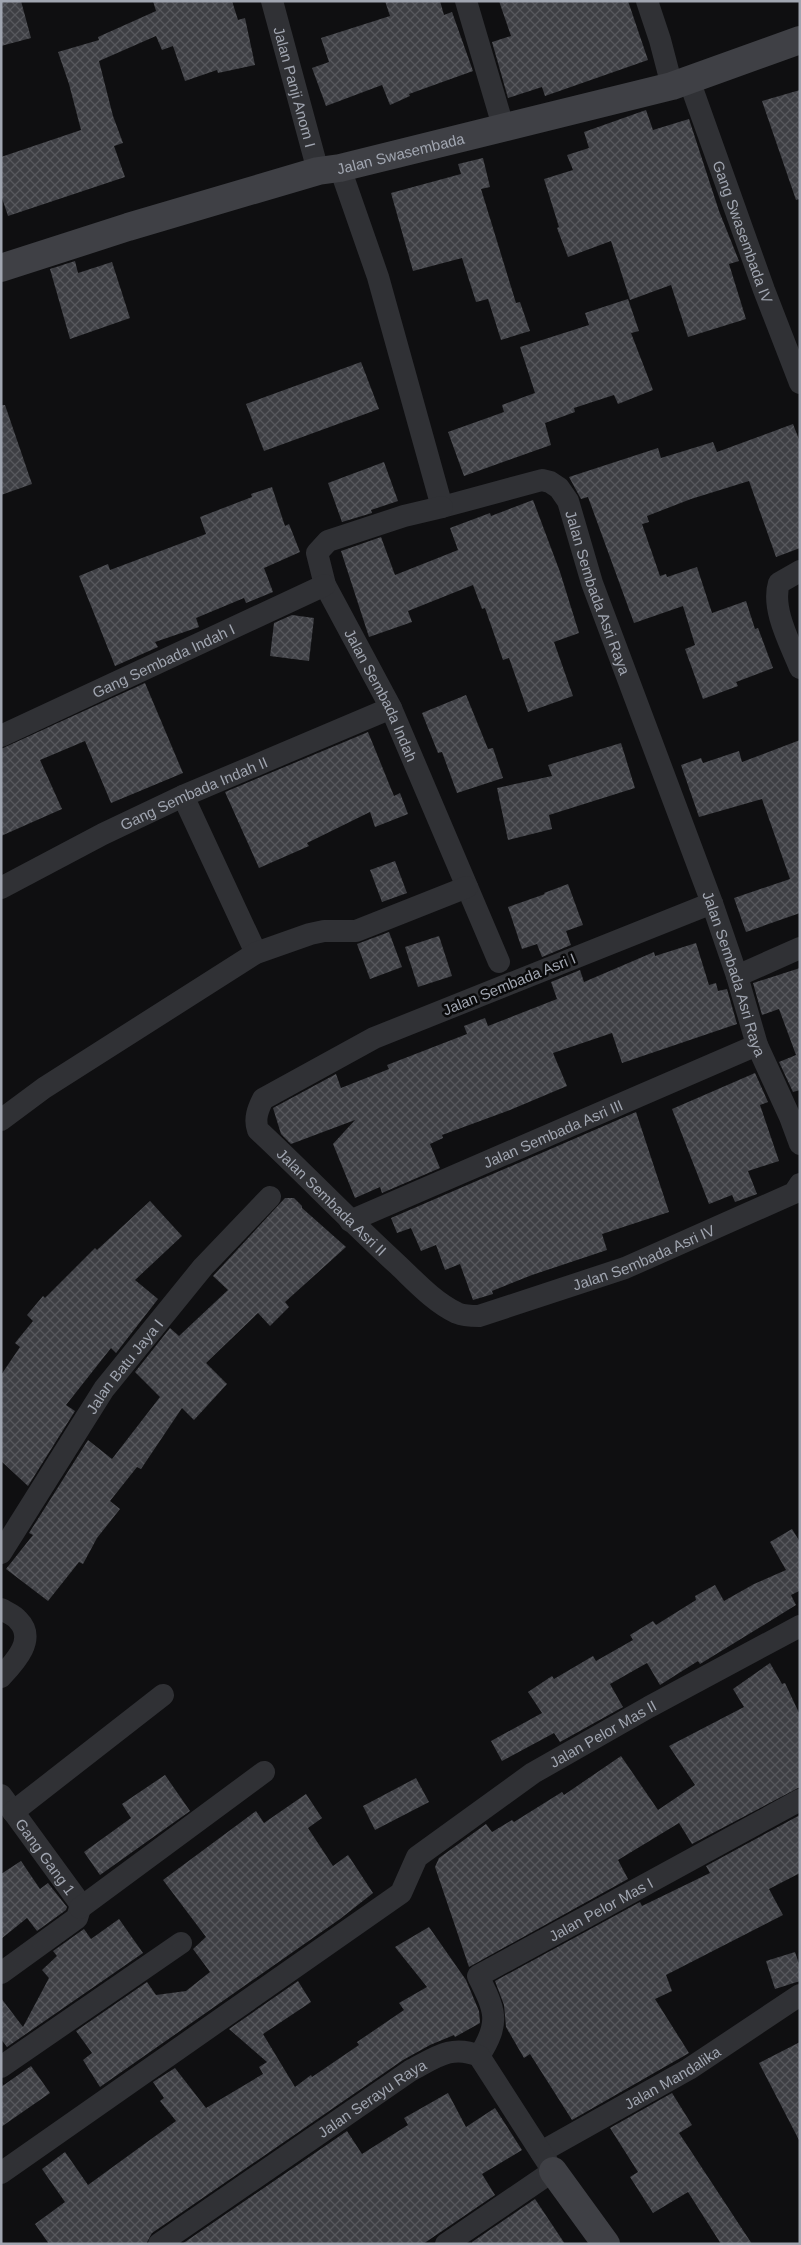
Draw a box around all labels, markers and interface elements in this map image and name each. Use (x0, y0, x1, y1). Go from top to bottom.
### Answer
street label: Jalan Panji Anom I (271, 25, 320, 149)
street label: Jalan Swasembada (335, 129, 467, 177)
street label: Gang Swasembada IV (710, 158, 777, 305)
street label: Jalan Sembada Asri Raya (563, 508, 634, 678)
street label: Gang Sembada Indah I (89, 620, 237, 701)
street label: Jalan Sembada Indah (341, 626, 421, 764)
street label: Gang Sembada Indah II (117, 753, 270, 833)
street label: Jalan Sembada Asri Raya (700, 889, 770, 1060)
street label: Jalan Sembada Asri I (440, 950, 578, 1018)
street label: Jalan Sembada Asri III (481, 1096, 625, 1171)
street label: Jalan Sembada Asri II (274, 1145, 390, 1259)
street label: Jalan Sembada Asri IV (570, 1221, 717, 1293)
street label: Jalan Batu Jaya I (82, 1315, 166, 1417)
street label: Jalan Pelor Mas II (546, 1696, 659, 1770)
street label: Gang Gang 1 (12, 1815, 79, 1898)
street label: Jalan Pelor Mas I (546, 1874, 656, 1944)
street label: Jalan Mandalika (621, 2042, 724, 2112)
street label: Jalan Serayu Raya (314, 2055, 429, 2141)

